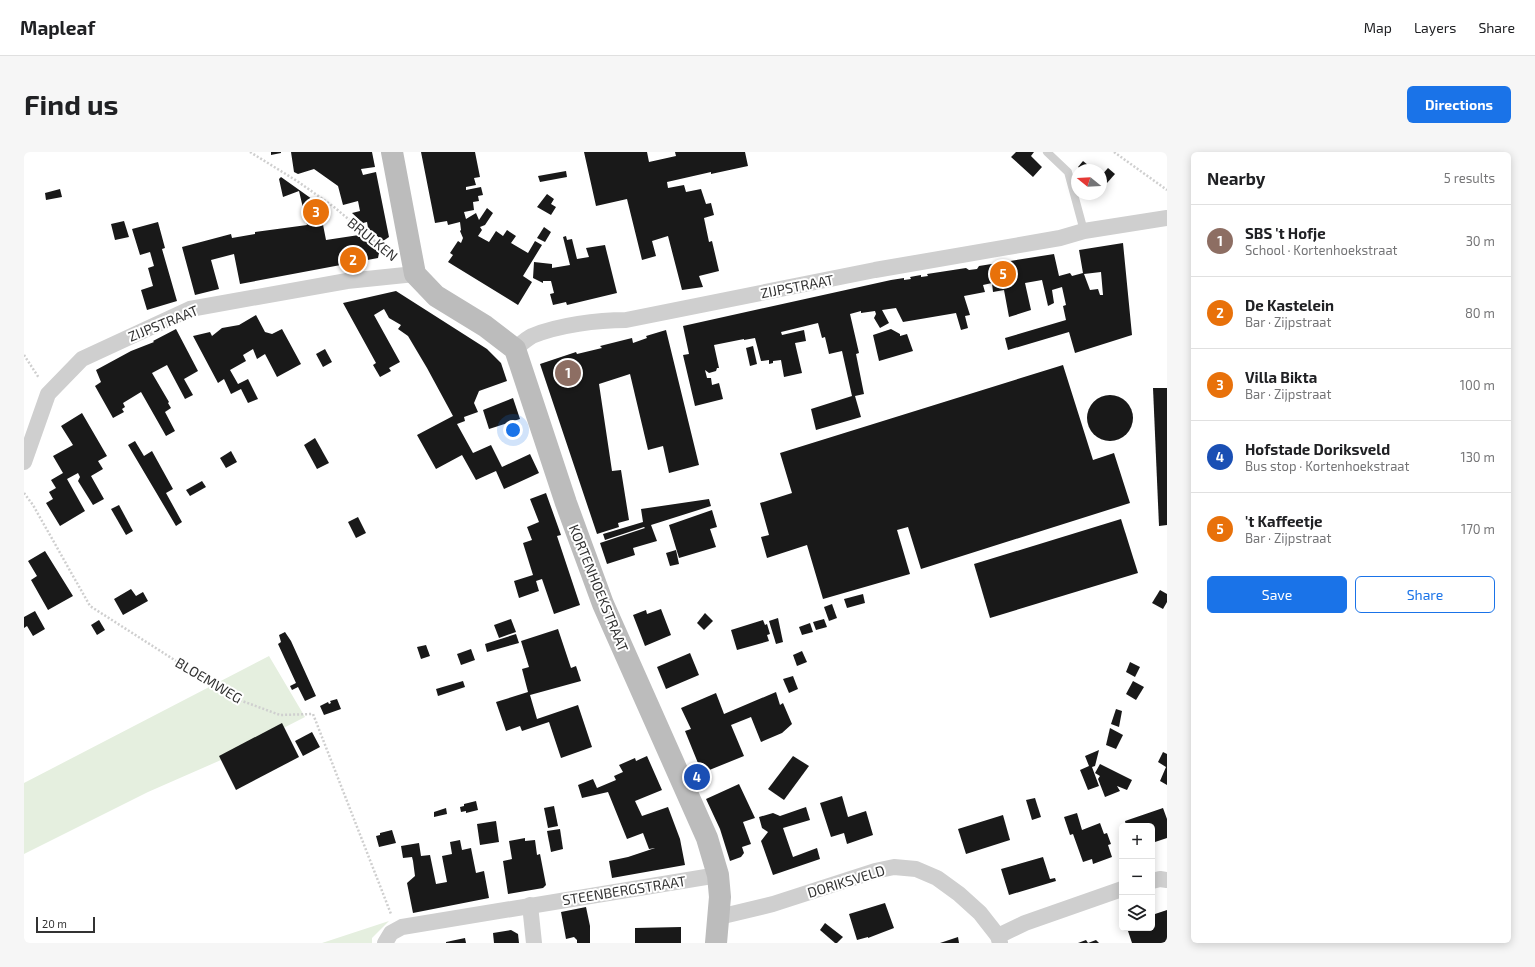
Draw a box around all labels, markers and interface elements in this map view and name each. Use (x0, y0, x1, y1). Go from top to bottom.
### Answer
text: Mapleaf (20, 16, 95, 39)
text: Map (1364, 19, 1392, 36)
text: Layers (1414, 19, 1456, 36)
text: Share (1478, 19, 1515, 36)
button: Directions (1407, 86, 1511, 123)
text: Find us (24, 87, 118, 121)
north arrow (1071, 164, 1107, 200)
text: Nearby (1207, 168, 1265, 188)
text: 5 results (1444, 170, 1495, 186)
pin: 3 (303, 197, 329, 227)
street label: BRULKEN (344, 214, 402, 264)
text: SBS 't Hofje (1245, 224, 1326, 242)
text: 1 (1217, 233, 1223, 249)
text: 30 m (1466, 233, 1495, 249)
text: School · Kortenhoekstraat (1245, 242, 1398, 258)
pin: 2 (340, 245, 366, 275)
pin: 5 (990, 259, 1016, 289)
street label: ZIJPSTRAAT (759, 271, 835, 301)
text: De Kastelein (1245, 296, 1334, 314)
street label: ZIJPSTRAAT (126, 301, 200, 345)
text: 2 (1216, 305, 1224, 321)
text: 80 m (1465, 305, 1495, 321)
text: Bar · Zijpstraat (1245, 314, 1331, 330)
pin: 1 (555, 358, 581, 388)
text: Villa Bikta (1245, 368, 1317, 386)
text: 3 (1216, 377, 1224, 393)
text: 100 m (1460, 377, 1495, 393)
text: Bar · Zijpstraat (1245, 386, 1331, 402)
your location (503, 420, 523, 440)
text: Hofstade Doriksveld (1245, 440, 1390, 458)
text: 4 (1216, 449, 1224, 465)
text: 130 m (1460, 449, 1495, 465)
text: Bus stop · Kortenhoekstraat (1245, 458, 1409, 474)
text: 't Kaffeetje (1245, 512, 1323, 530)
text: 5 (1216, 521, 1224, 537)
text: 170 m (1461, 521, 1495, 537)
street label: KORTENHOEKSTRAAT (566, 522, 632, 654)
text: Bar · Zijpstraat (1245, 530, 1331, 546)
button: Save (1207, 576, 1347, 613)
button: Share (1355, 576, 1495, 613)
street label: BLOEMWEG (172, 653, 246, 707)
pin: 4 (684, 762, 710, 792)
map controls (1119, 823, 1155, 931)
button: + (1119, 823, 1155, 859)
button: − (1119, 859, 1155, 895)
street label: DORIKSVELD (805, 861, 887, 901)
street label: STEENBERGSTRAAT (561, 872, 687, 908)
button: layers (1119, 895, 1155, 931)
scale bar (36, 915, 95, 934)
text: 20 m (42, 917, 67, 930)

